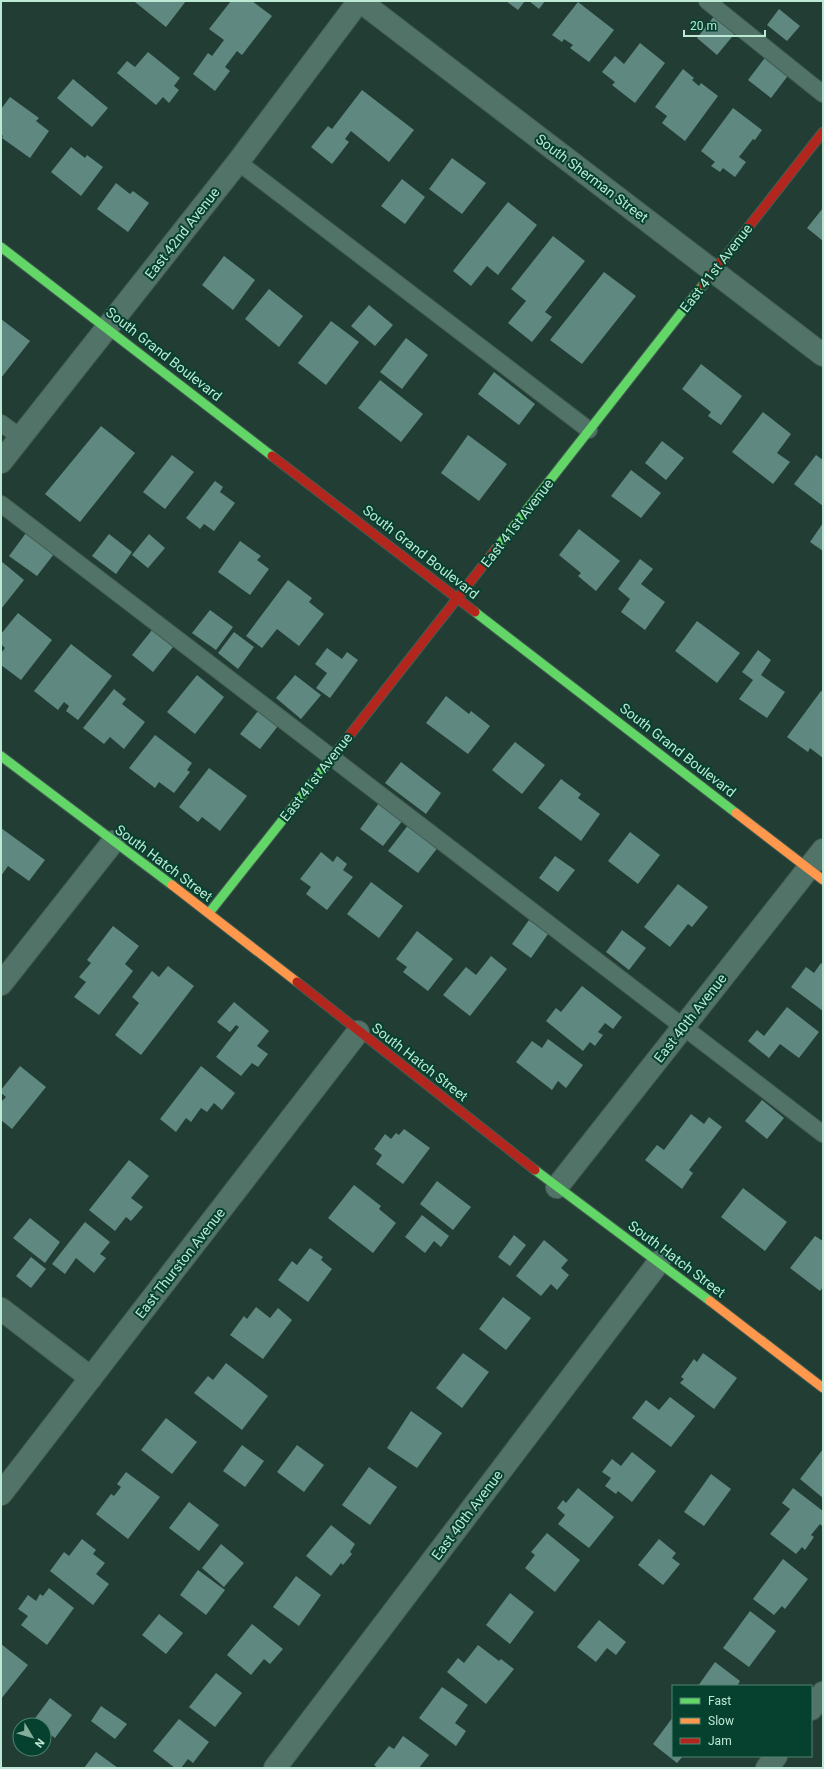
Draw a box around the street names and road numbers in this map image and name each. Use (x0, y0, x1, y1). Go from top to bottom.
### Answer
street label: South Sherman Street (533, 131, 651, 226)
street label: East 42nd Avenue (141, 184, 223, 282)
street label: East 41st Avenue (677, 221, 755, 315)
street label: South Grand Boulevard (103, 304, 225, 404)
street label: East 41st Avenue (478, 476, 556, 570)
street label: South Grand Boulevard (360, 502, 482, 602)
street label: South Grand Boulevard (617, 700, 739, 800)
street label: East 41st Avenue (277, 730, 355, 824)
street label: South Hatch Street (112, 821, 216, 905)
street label: East 40th Avenue (650, 970, 730, 1066)
street label: South Hatch Street (369, 1020, 472, 1105)
street label: East Thurston Avenue (132, 1205, 228, 1321)
street label: South Hatch Street (625, 1217, 729, 1301)
street label: East 40th Avenue (428, 1467, 506, 1563)

